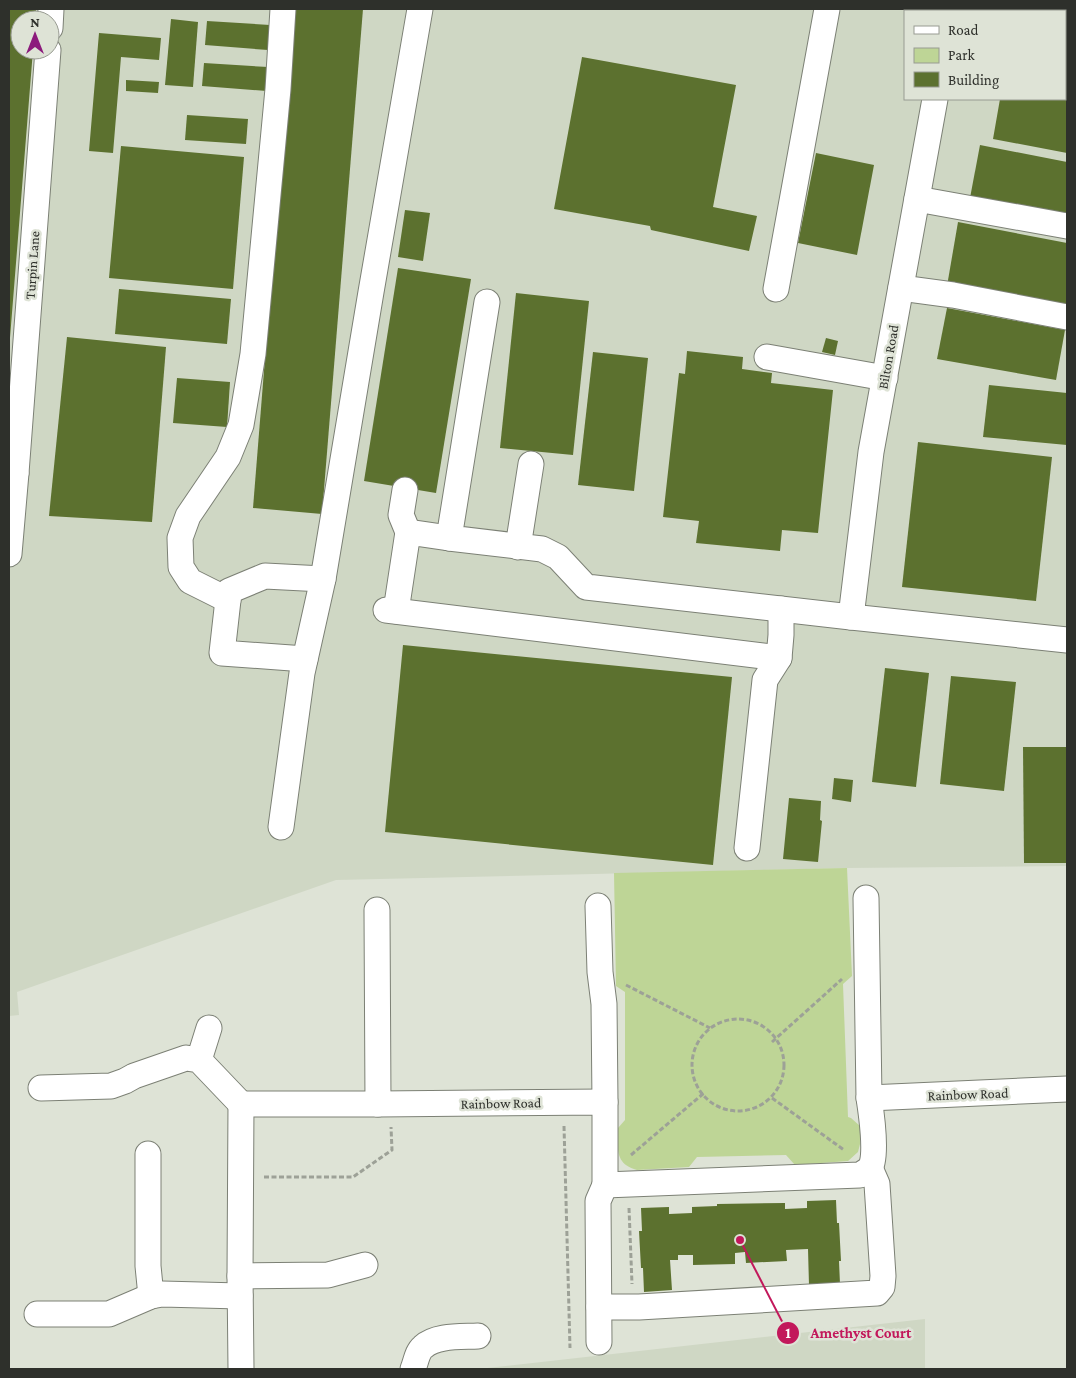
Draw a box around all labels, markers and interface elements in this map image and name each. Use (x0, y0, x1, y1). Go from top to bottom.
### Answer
north arrow (10, 10, 60, 60)
legend (904, 10, 1066, 100)
text: N (30, 14, 40, 30)
text: Road (948, 22, 979, 38)
text: Park (948, 47, 975, 63)
text: Building (948, 72, 999, 89)
street label: Turpin Lane (22, 230, 42, 300)
street label: Bilton Road (874, 323, 902, 390)
street label: Rainbow Road (927, 1085, 1009, 1103)
street label: Rainbow Road (460, 1094, 542, 1112)
callout: Amethyst Court (775, 1318, 921, 1348)
text: 1 (785, 1325, 791, 1341)
text: Amethyst Court (810, 1325, 912, 1341)

